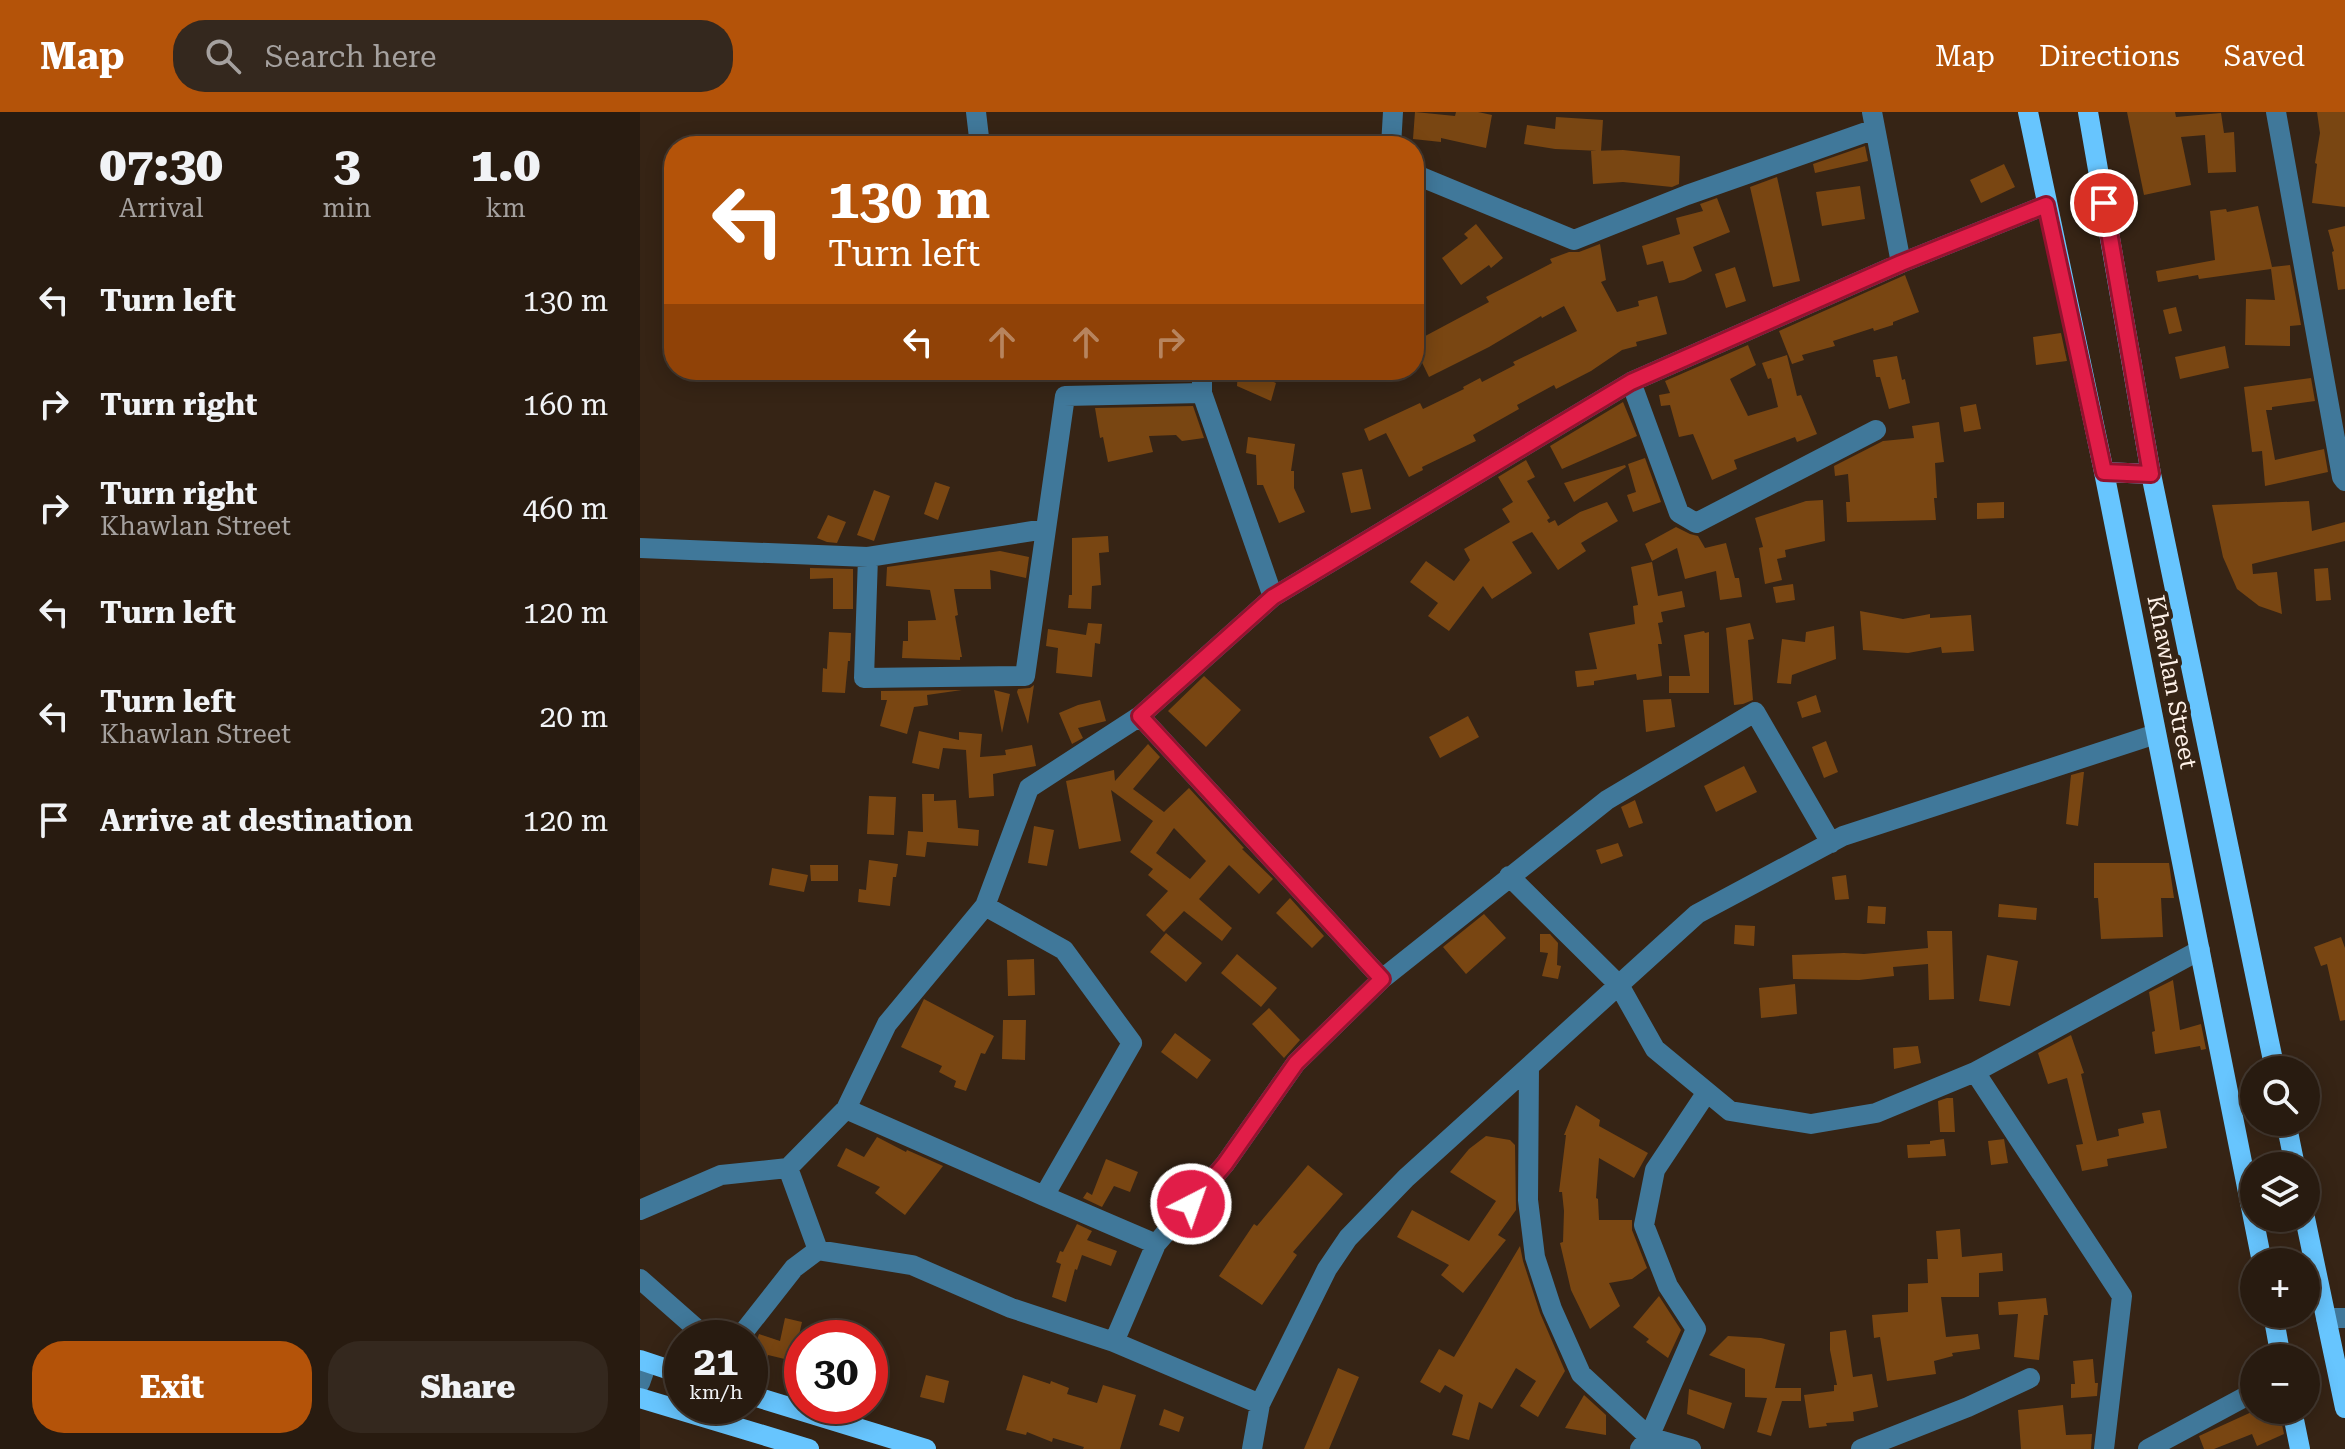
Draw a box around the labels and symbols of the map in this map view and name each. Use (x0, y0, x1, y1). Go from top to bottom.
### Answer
pin (2070, 169, 2138, 237)
street label: Khawlan Street (2141, 593, 2203, 771)
position arrow (1149, 1162, 1233, 1246)
speed limit sign: 30 (784, 1320, 888, 1424)

